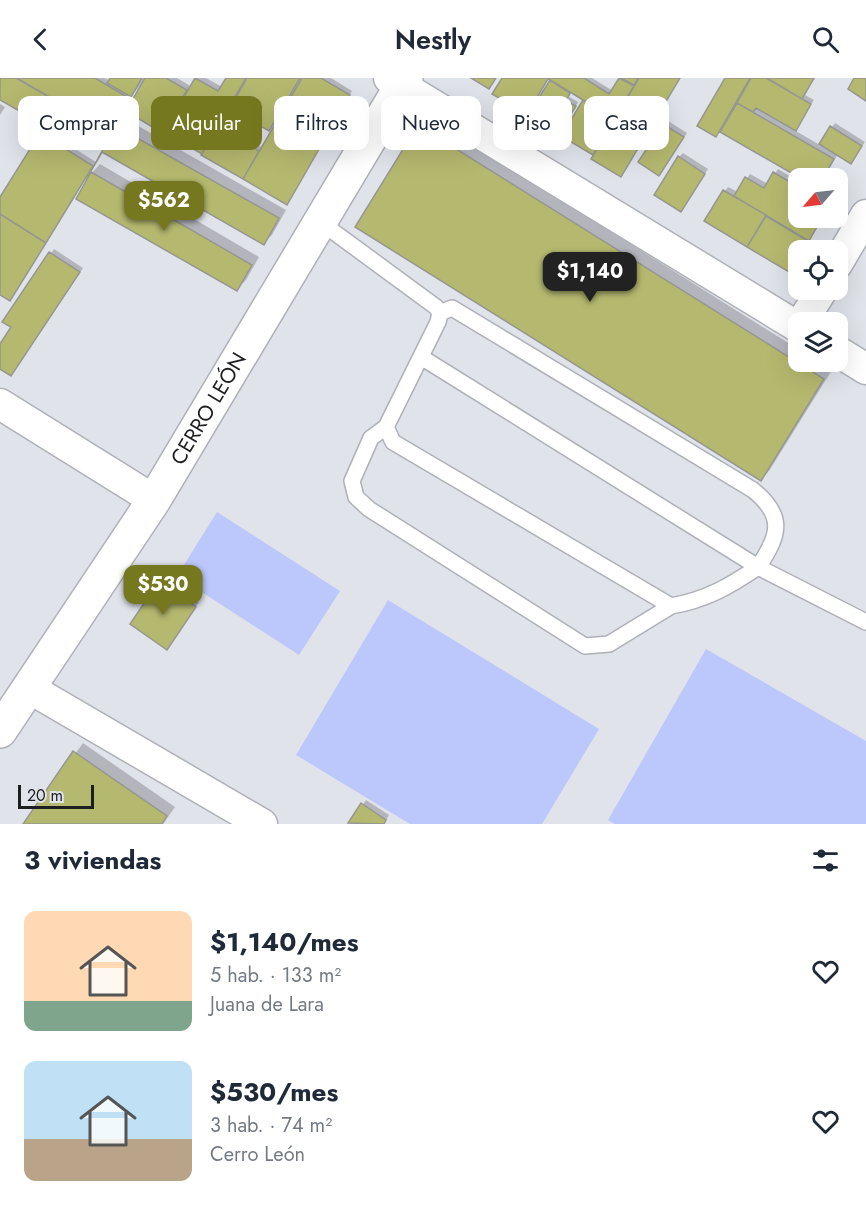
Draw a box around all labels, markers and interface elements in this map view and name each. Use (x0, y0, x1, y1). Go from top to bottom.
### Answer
text: Nestly (395, 20, 471, 59)
icon: back (24, 23, 57, 56)
icon: search (809, 23, 842, 56)
chip: Comprar (18, 96, 139, 150)
chip: Alquilar (151, 96, 262, 150)
chip: Filtros (274, 96, 369, 150)
chip: Nuevo (381, 96, 481, 150)
chip: Piso (493, 96, 572, 150)
chip: Casa (584, 96, 669, 150)
north arrow (788, 168, 848, 228)
map controls (788, 168, 848, 372)
pin: $562 (128, 181, 200, 232)
text: $562 (138, 186, 190, 215)
button: locate (788, 240, 848, 300)
pin: $1,140 (541, 252, 639, 303)
text: $1,140 (557, 257, 623, 286)
button: layers (788, 312, 848, 372)
street label: CERRO LEÓN (163, 347, 254, 471)
pin: $530 (127, 565, 199, 616)
text: $530 (138, 570, 189, 599)
scale bar (18, 782, 94, 810)
text: 20 m (27, 784, 63, 807)
text: 3 viviendas (24, 841, 161, 879)
icon: filters (809, 844, 842, 877)
text: $1,140/mes (210, 923, 359, 961)
icon: home (72, 935, 144, 1007)
icon: heart (809, 955, 842, 988)
text: 5 hab. · 133 m² (210, 961, 341, 990)
text: Juana de Lara (210, 990, 324, 1019)
text: $530/mes (210, 1073, 338, 1111)
icon: home (72, 1085, 144, 1157)
icon: heart (809, 1105, 842, 1138)
text: 3 hab. · 74 m² (210, 1111, 332, 1140)
text: Cerro León (210, 1140, 305, 1169)

